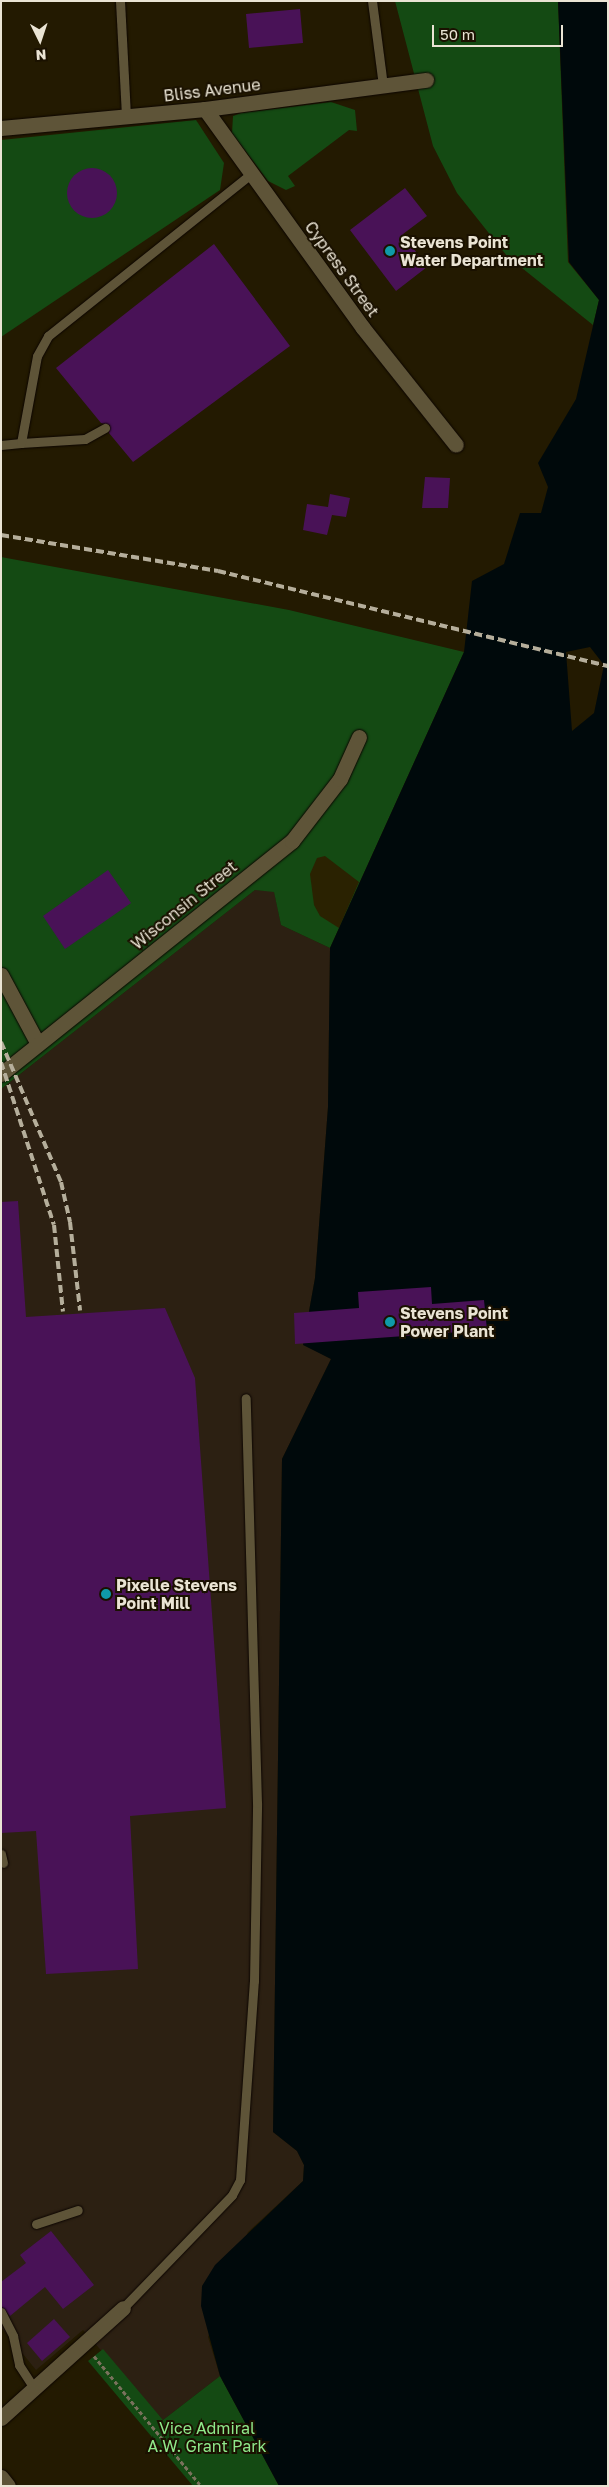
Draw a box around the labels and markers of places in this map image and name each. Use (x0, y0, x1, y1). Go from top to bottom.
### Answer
place label: Stevens Point Water Department (400, 232, 543, 270)
marker: Stevens Point Water Department (384, 245, 396, 257)
place label: Stevens Point Power Plant (400, 1303, 508, 1341)
marker: Stevens Point Power Plant (384, 1316, 396, 1328)
place label: Pixelle Stevens Point Mill (116, 1575, 237, 1613)
marker: Pixelle Stevens Point Mill (100, 1588, 112, 1600)

